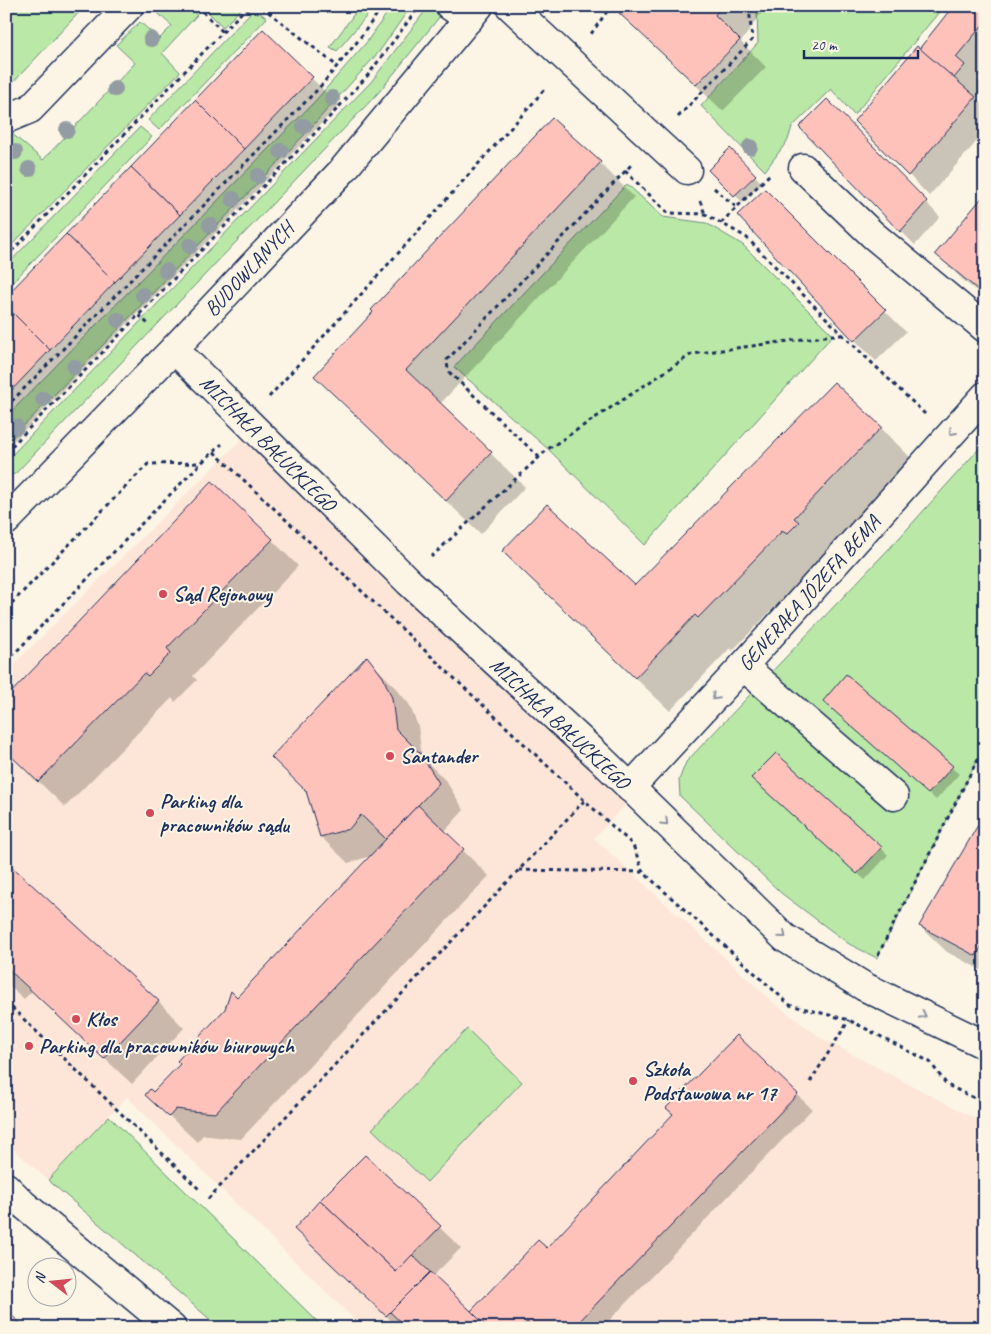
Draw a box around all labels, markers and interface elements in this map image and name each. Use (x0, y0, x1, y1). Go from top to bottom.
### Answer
scale bar (804, 28, 917, 60)
text: 20 m (811, 36, 838, 55)
street label: BUDOWLANYCH (199, 214, 301, 322)
street label: MICHAŁA BAŁUCKIEGO (195, 370, 343, 518)
one-way arrow (949, 427, 958, 436)
street label: GENERAŁA JÓZEFA BEMA (732, 509, 887, 676)
place label: Sąd Rejonowy (173, 581, 273, 608)
marker: Sąd Rejonowy (157, 588, 169, 600)
street label: MICHAŁA BAŁUCKIEGO (485, 652, 637, 796)
one-way arrow (712, 691, 721, 700)
place label: Santander (400, 743, 480, 769)
marker: Santander (384, 750, 396, 762)
place label: Parking dla pracowników sądu (160, 788, 291, 838)
marker: Parking dla pracowników sądu (144, 807, 156, 819)
one-way arrow (660, 816, 669, 825)
one-way arrow (777, 929, 786, 938)
place label: Kłos (86, 1006, 119, 1032)
one-way arrow (918, 1009, 927, 1019)
marker: Kłos (70, 1013, 82, 1025)
place label: Parking dla pracowników biurowych (39, 1033, 295, 1060)
marker: Parking dla pracowników biurowych (23, 1040, 35, 1052)
place label: Szkoła Podstawowa nr 17 (643, 1056, 779, 1106)
marker: Szkoła Podstawowa nr 17 (627, 1075, 639, 1087)
north arrow (28, 1256, 78, 1306)
text: N (31, 1270, 50, 1285)

